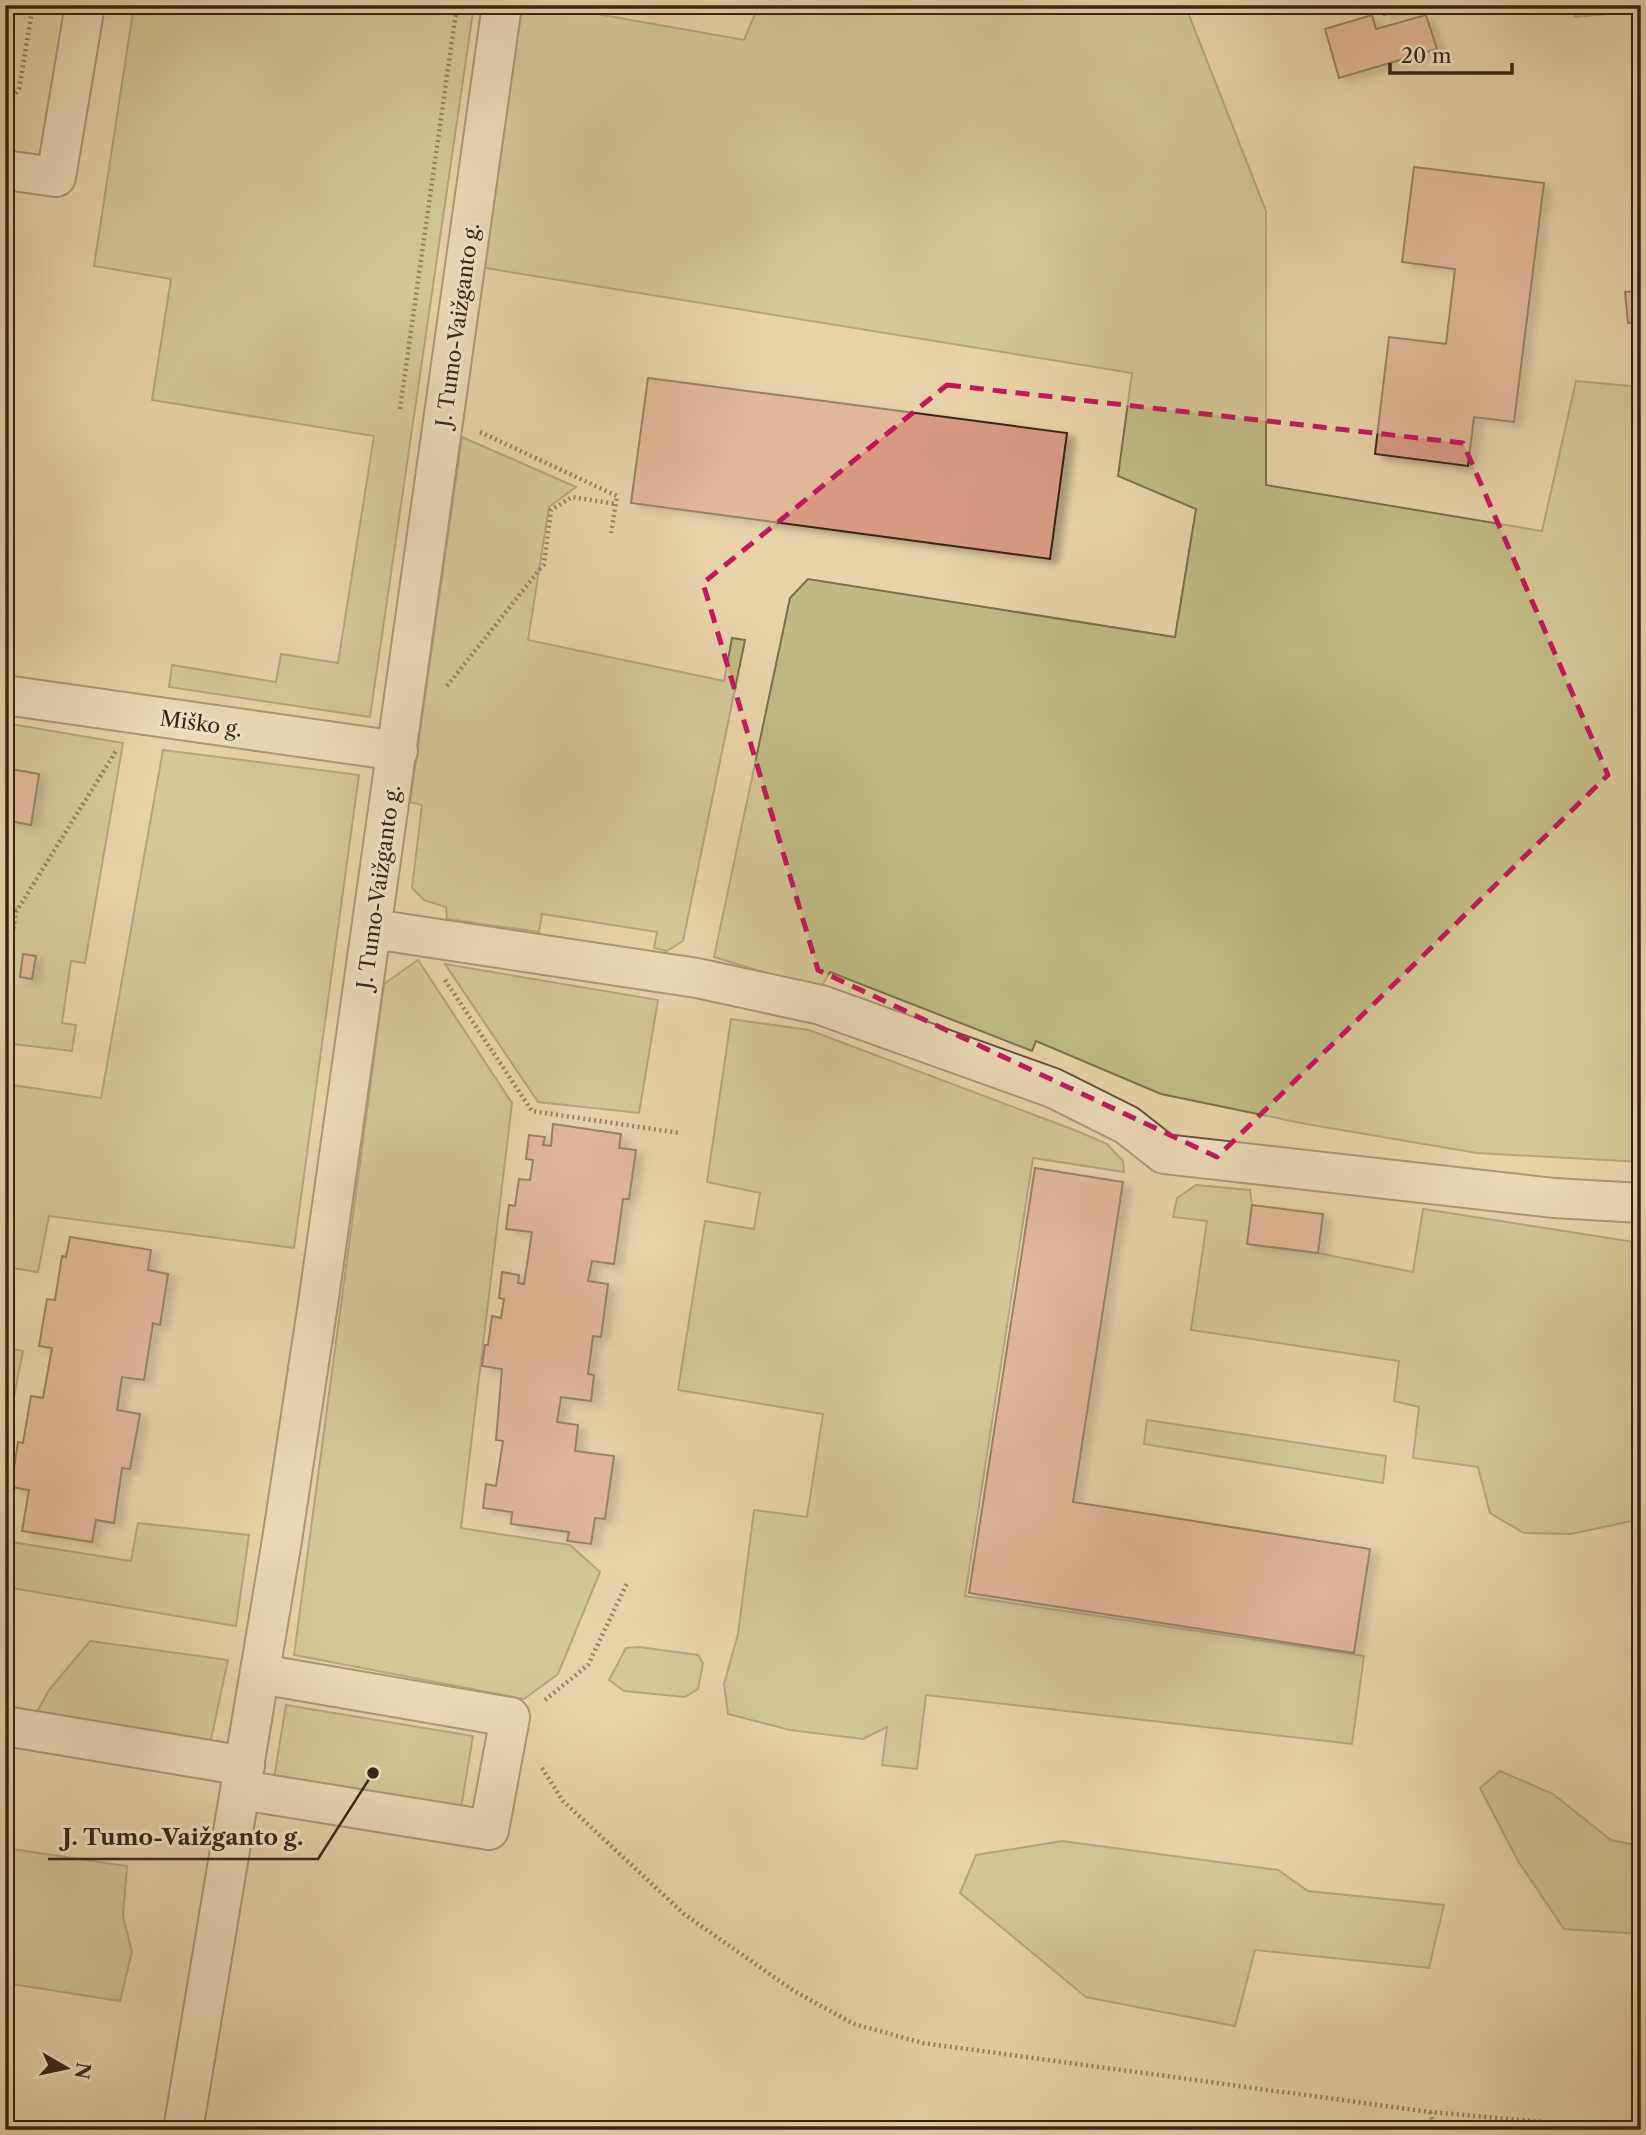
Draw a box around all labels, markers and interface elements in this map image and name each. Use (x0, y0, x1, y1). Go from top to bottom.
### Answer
scale bar (1390, 32, 1513, 76)
text: 20 m (1401, 43, 1452, 68)
street label: J. Tumo-Vaižganto g. (430, 221, 484, 432)
street label: Miško g. (158, 705, 244, 742)
street label: J. Tumo-Vaižganto g. (351, 783, 405, 994)
callout: J. Tumo-Vaižganto g. (48, 1815, 318, 1859)
text: J. Tumo-Vaižganto g. (59, 1823, 304, 1851)
north arrow (32, 2034, 102, 2104)
text: N (70, 2061, 95, 2081)

